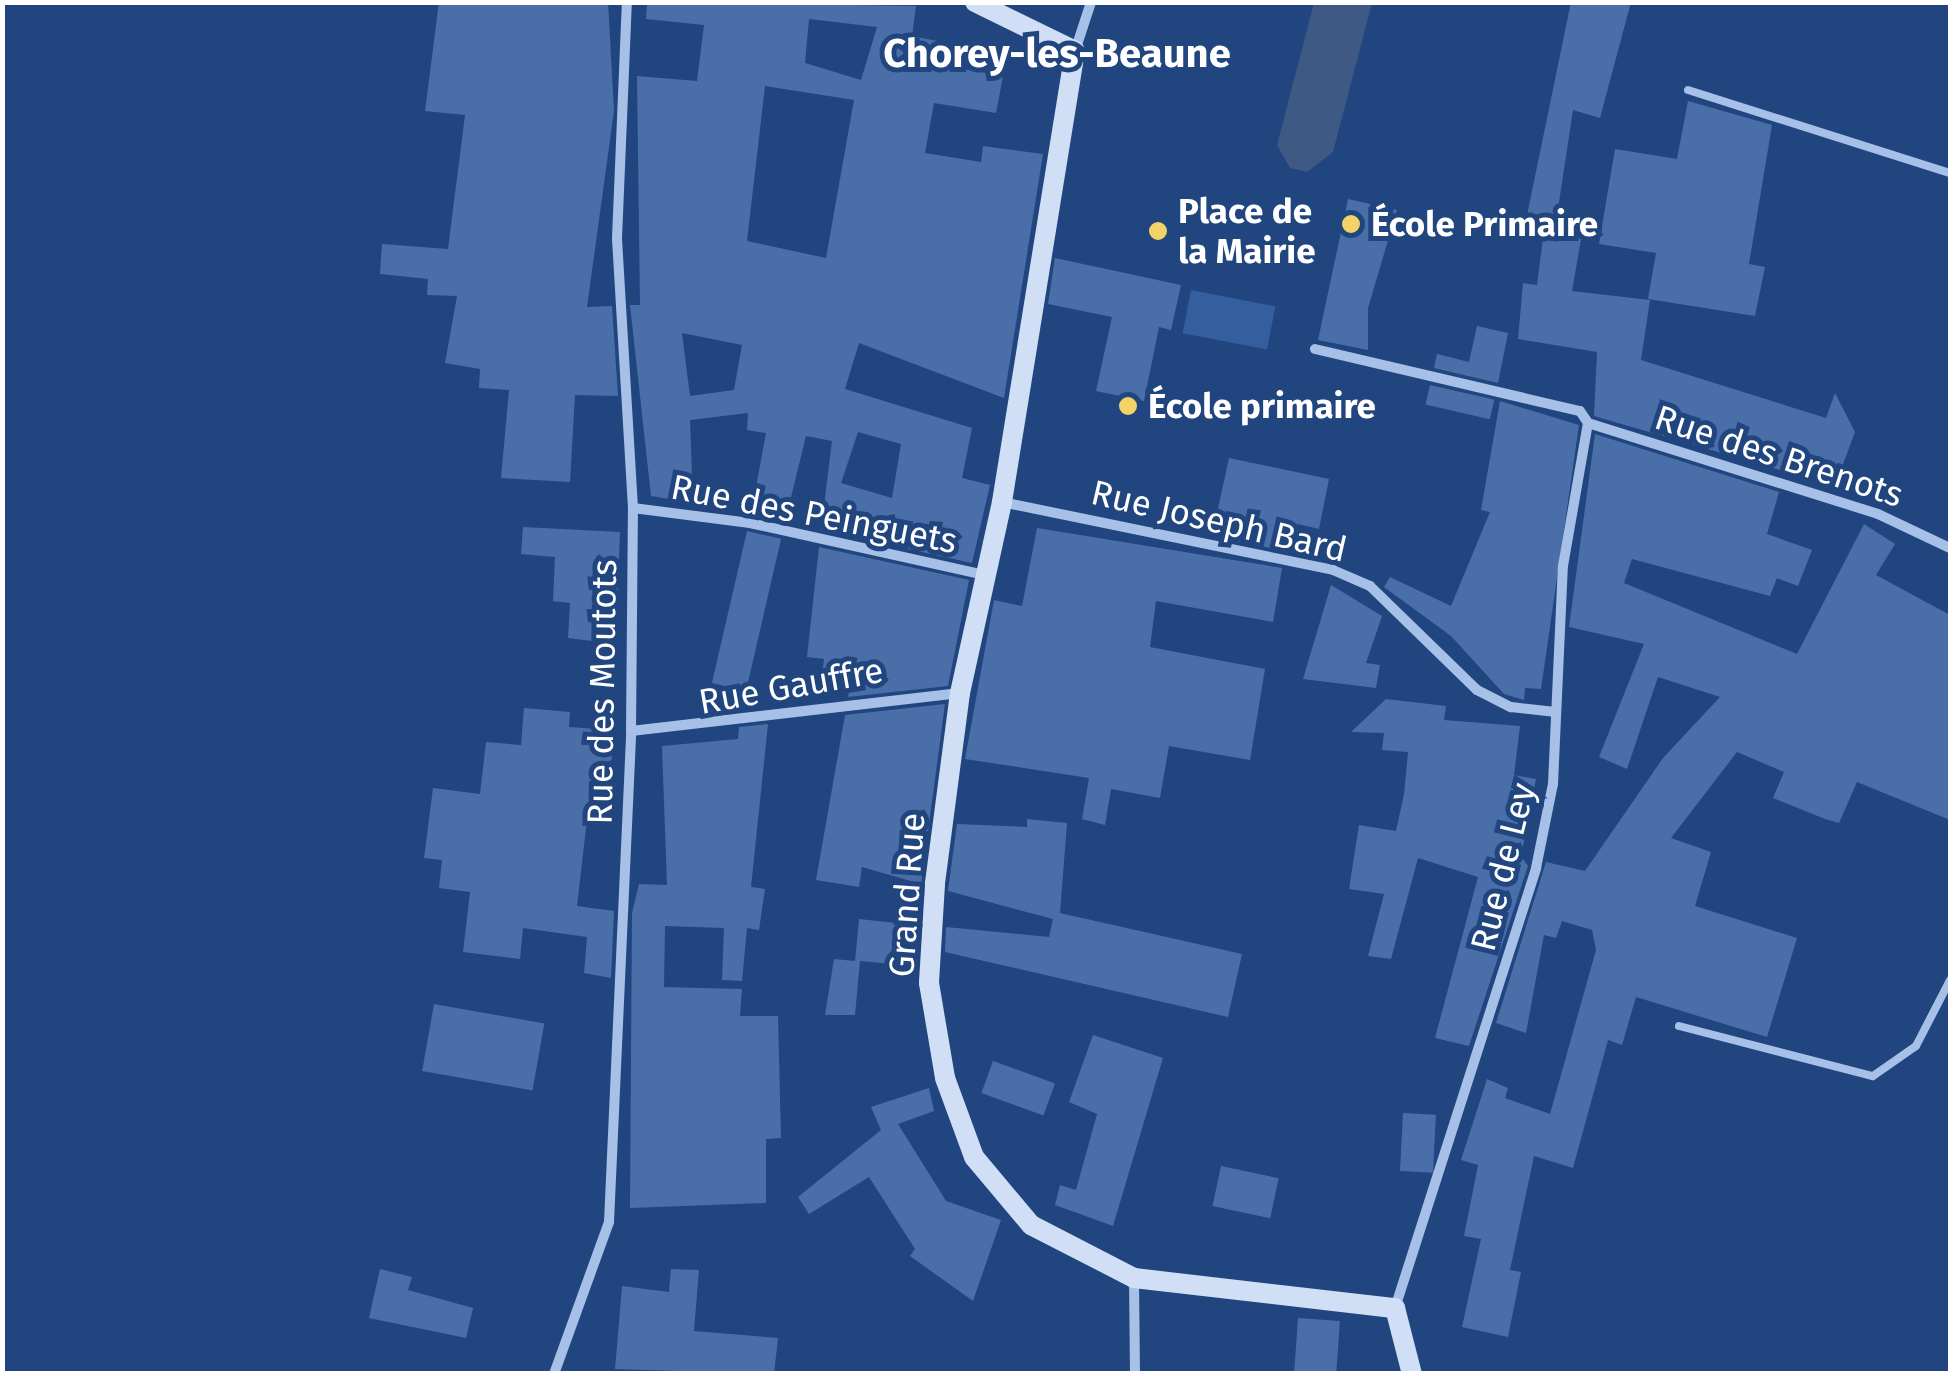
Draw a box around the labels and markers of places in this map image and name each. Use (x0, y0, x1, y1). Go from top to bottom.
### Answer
place label: Place de la Mairie (1178, 190, 1315, 272)
place label: École Primaire (1371, 203, 1598, 245)
marker: École Primaire (1340, 213, 1362, 235)
marker: Place de la Mairie (1147, 220, 1169, 242)
place label: École primaire (1148, 385, 1376, 427)
marker: École primaire (1117, 395, 1139, 417)

